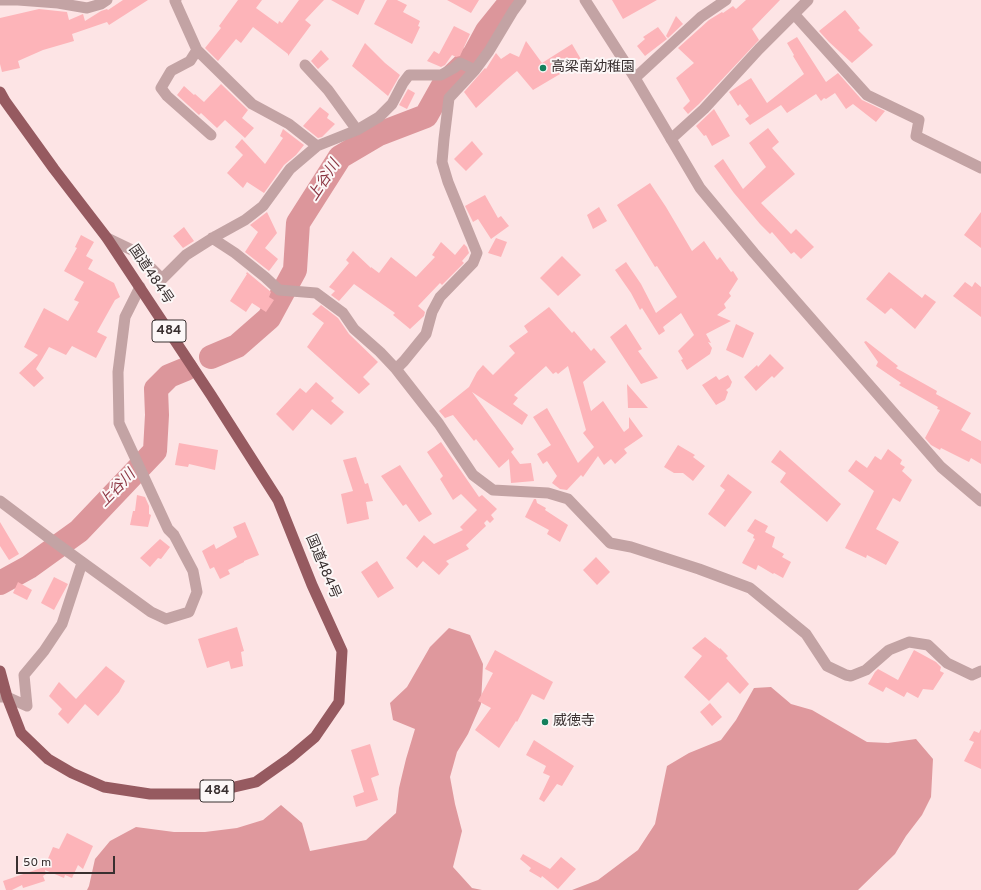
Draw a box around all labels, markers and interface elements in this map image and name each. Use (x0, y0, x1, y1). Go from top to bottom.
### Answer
place label: 高梁南幼稚園 (551, 60, 635, 76)
marker: 高梁南幼稚園 (538, 63, 548, 73)
water label: 上谷川 (305, 157, 345, 205)
street label: 国道484号 (124, 242, 176, 308)
road number: 484 (152, 320, 186, 342)
water label: 上谷川 (96, 467, 140, 511)
street label: 国道484号 (301, 532, 343, 602)
place label: 威徳寺 (553, 714, 595, 730)
marker: 威徳寺 (540, 717, 550, 727)
road number: 484 (200, 780, 234, 802)
scale bar (18, 848, 117, 874)
text: 50 m (23, 855, 51, 871)

